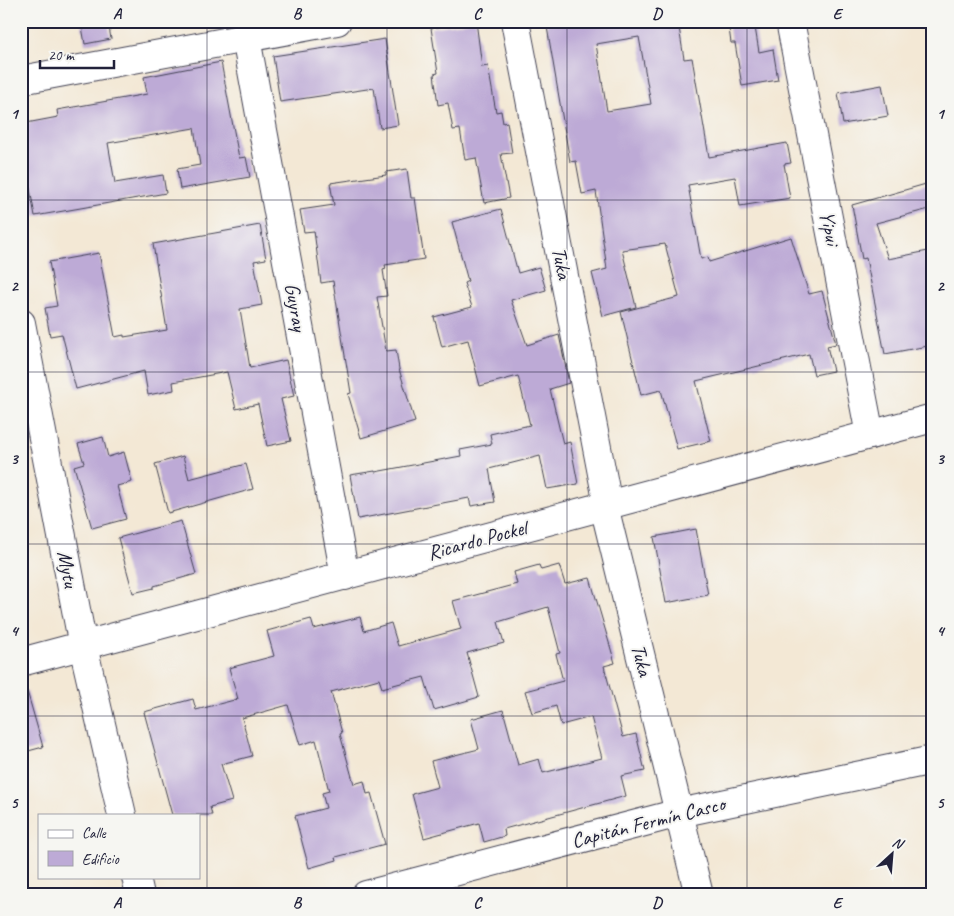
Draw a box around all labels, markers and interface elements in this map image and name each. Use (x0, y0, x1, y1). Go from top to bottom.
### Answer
text: A (113, 4, 123, 24)
text: B (293, 4, 303, 24)
text: C (473, 4, 483, 24)
text: D (652, 4, 663, 24)
text: E (833, 4, 844, 24)
scale bar (40, 38, 114, 70)
text: 20 m (48, 46, 75, 65)
text: 1 (10, 104, 19, 124)
text: 1 (936, 104, 945, 124)
street label: Yipui (814, 209, 847, 250)
street label: Tuka (546, 245, 578, 283)
text: 2 (10, 276, 19, 296)
text: 2 (936, 276, 945, 296)
street label: Guyray (279, 281, 313, 335)
text: 3 (10, 449, 19, 469)
text: 3 (936, 449, 945, 469)
street label: Ricardo Pockel (425, 513, 533, 566)
street label: Mytu (52, 548, 85, 591)
text: 4 (10, 621, 19, 641)
text: 4 (936, 621, 945, 641)
street label: Tuka (626, 641, 659, 680)
street label: Capitán Fermín Casco (569, 790, 730, 854)
text: 5 (11, 793, 20, 813)
text: 5 (937, 793, 946, 813)
legend (38, 814, 200, 878)
text: Calle (82, 824, 107, 843)
north arrow (866, 828, 916, 878)
text: N (890, 833, 907, 853)
text: Edificio (82, 850, 120, 869)
text: A (113, 893, 123, 913)
text: B (293, 893, 303, 913)
text: C (473, 893, 483, 913)
text: D (652, 893, 663, 913)
text: E (833, 893, 844, 913)

